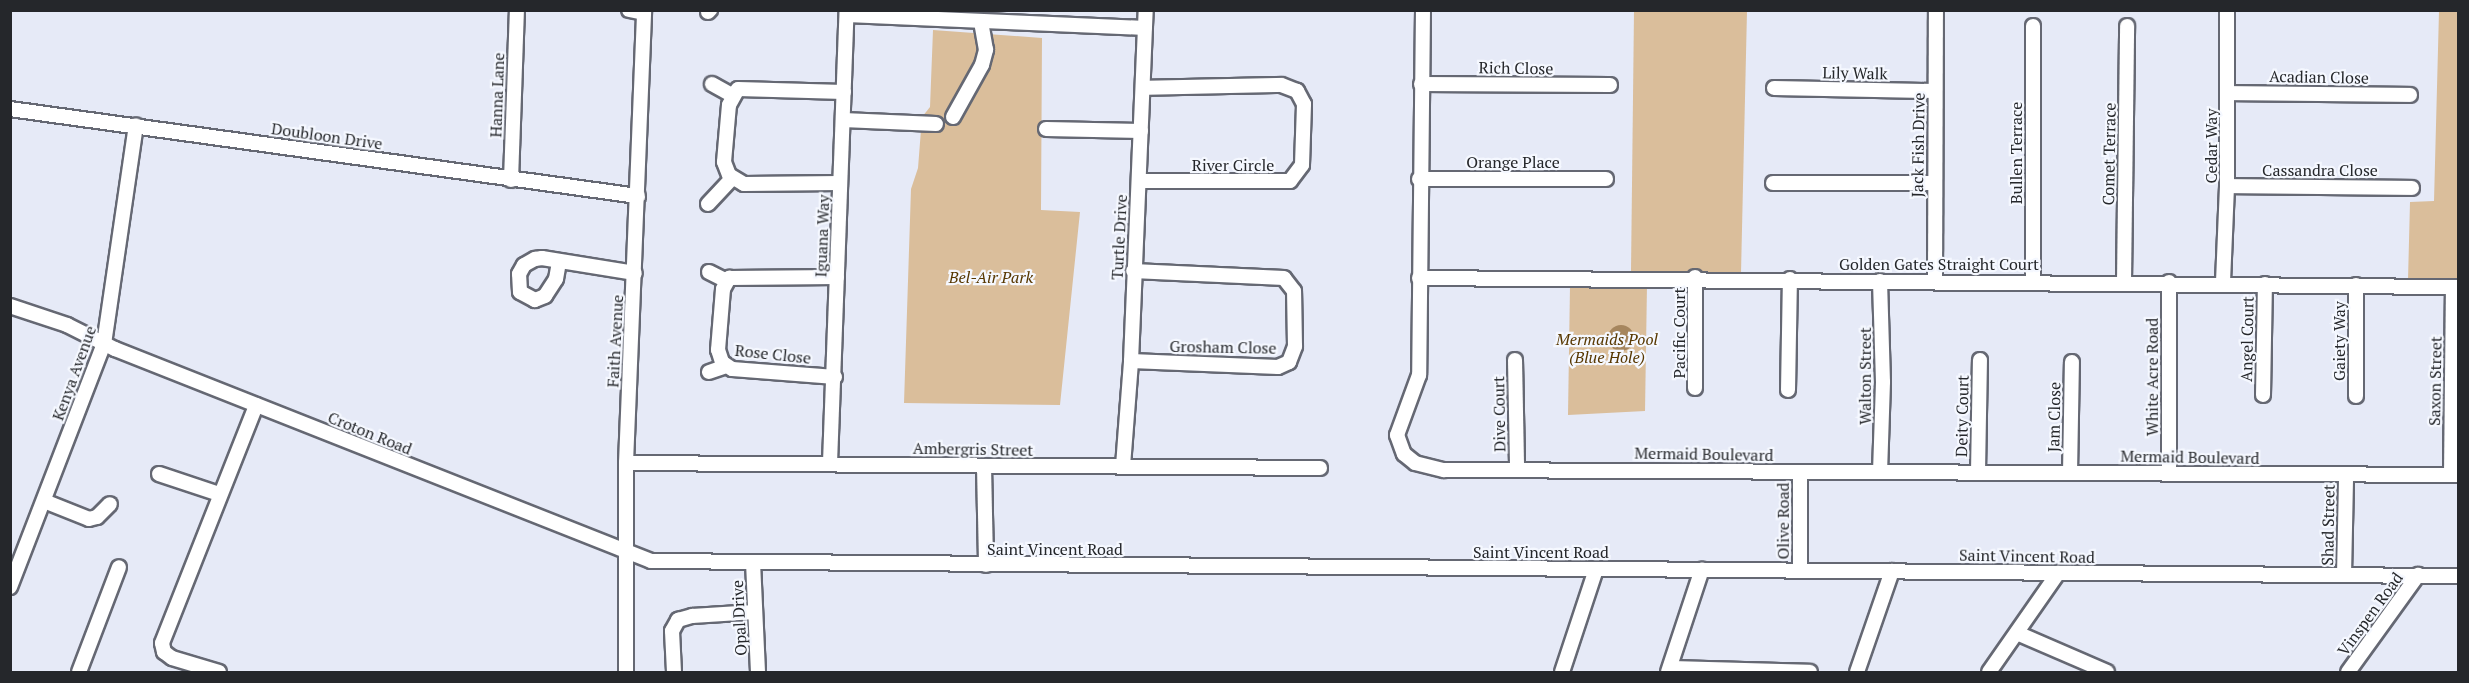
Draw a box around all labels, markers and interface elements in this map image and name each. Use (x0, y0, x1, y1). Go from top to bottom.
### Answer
street label: Hanna Lane (486, 52, 508, 138)
street label: Rich Close (1478, 58, 1554, 78)
street label: Lily Walk (1822, 63, 1888, 83)
street label: Acadian Close (2269, 67, 2369, 87)
street label: Jack Fish Drive (1907, 92, 1929, 198)
street label: Bullen Terrace (2006, 102, 2026, 204)
street label: Comet Terrace (2099, 102, 2119, 206)
street label: Cedar Way (2201, 108, 2221, 184)
street label: Doubloon Drive (270, 119, 384, 153)
street label: Orange Place (1466, 152, 1560, 172)
street label: River Circle (1192, 155, 1274, 175)
street label: Cassandra Close (2262, 160, 2378, 180)
street label: Iguana Way (811, 194, 833, 278)
street label: Turtle Drive (1107, 194, 1131, 280)
street label: Golden Gates Straight Court (1839, 254, 2039, 274)
park label: Bel-Air Park (949, 267, 1033, 287)
street label: Pacific Court (1669, 288, 1689, 378)
street label: Faith Avenue (603, 294, 627, 388)
street label: Angel Court (2237, 296, 2257, 382)
street label: Gaiety Way (2329, 301, 2349, 381)
street label: White Acre Road (2142, 318, 2162, 436)
street label: Kenya Avenue (48, 323, 100, 423)
street label: Walton Street (1855, 327, 1875, 425)
park label: Mermaids Pool (Blue Hole) (1556, 329, 1658, 367)
street label: Grosham Close (1169, 336, 1277, 358)
street label: Saxon Street (2425, 336, 2445, 426)
street label: Rose Close (734, 340, 812, 368)
street label: Deity Court (1952, 375, 1972, 457)
street label: Dive Court (1489, 376, 1509, 452)
street label: Jam Close (2044, 382, 2064, 452)
street label: Croton Road (325, 407, 415, 459)
street label: Ambergris Street (913, 438, 1033, 460)
street label: Mermaid Boulevard (1634, 443, 1774, 465)
street label: Mermaid Boulevard (2120, 446, 2260, 468)
street label: Olive Road (1773, 483, 1793, 559)
street label: Shad Street (2318, 484, 2338, 566)
street label: Saint Vincent Road (987, 539, 1123, 559)
street label: Saint Vincent Road (1473, 542, 1609, 562)
street label: Saint Vincent Road (1959, 545, 2095, 567)
street label: Vinspen Road (2333, 569, 2407, 659)
street label: Opal Drive (727, 580, 751, 656)

